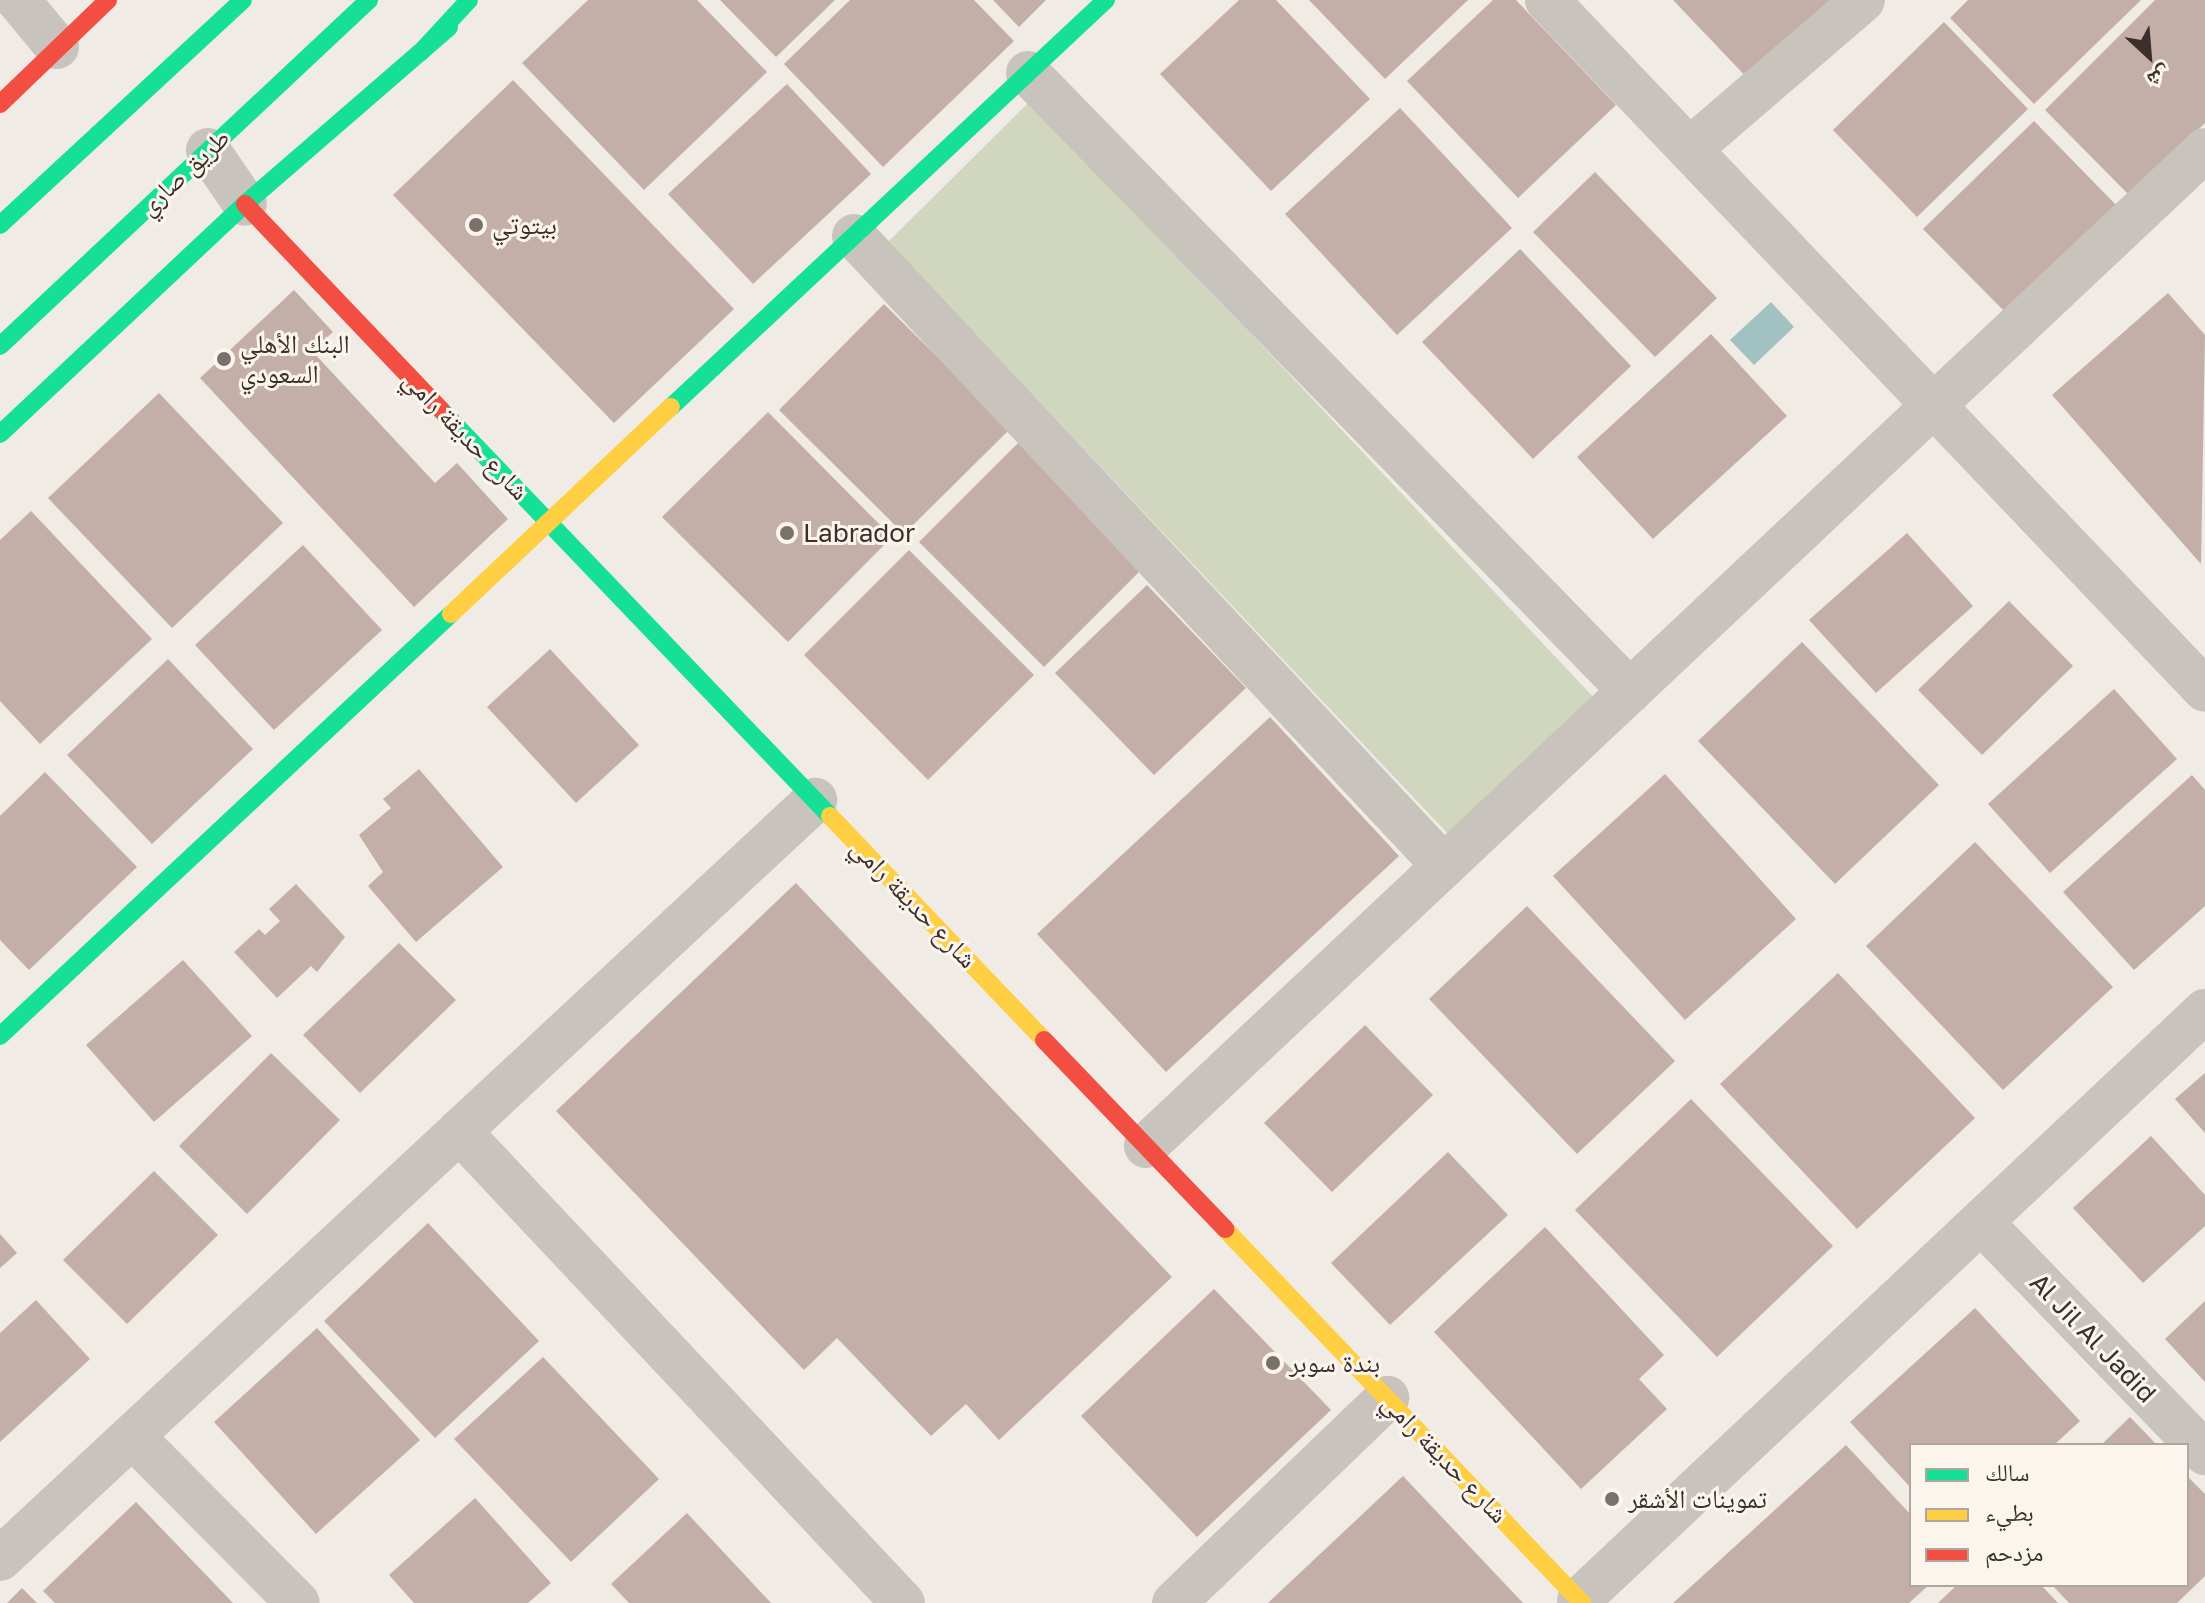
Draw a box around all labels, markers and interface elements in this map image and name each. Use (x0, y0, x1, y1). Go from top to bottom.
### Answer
north arrow (2109, 16, 2189, 96)
text: ش (2143, 61, 2176, 95)
street label: طريق صاري (132, 122, 236, 222)
place label: بيتوتي (492, 209, 557, 241)
marker: بيتوتي (467, 216, 485, 234)
place label: البنك الأهلي السعودي (240, 328, 350, 390)
marker: البنك الأهلي السعودي (215, 350, 233, 368)
street label: شارع حديقة رامي (396, 364, 536, 506)
place label: Labrador (803, 517, 915, 549)
marker: Labrador (778, 524, 796, 542)
street label: شارع حديقة رامي (844, 832, 984, 974)
street label: Al Jil Al Jadid (2024, 1267, 2162, 1409)
place label: بندة سوبر (1289, 1347, 1380, 1379)
marker: بندة سوبر (1264, 1354, 1282, 1372)
street label: شارع حديقة رامي (1375, 1387, 1515, 1529)
legend (1909, 1443, 2189, 1587)
text: سالك (1985, 1457, 2030, 1486)
place label: تموينات الأشقر (1628, 1483, 1767, 1515)
marker: تموينات الأشقر (1603, 1490, 1621, 1508)
text: بطيء (1985, 1497, 2034, 1526)
text: مزدحم (1985, 1537, 2044, 1566)

